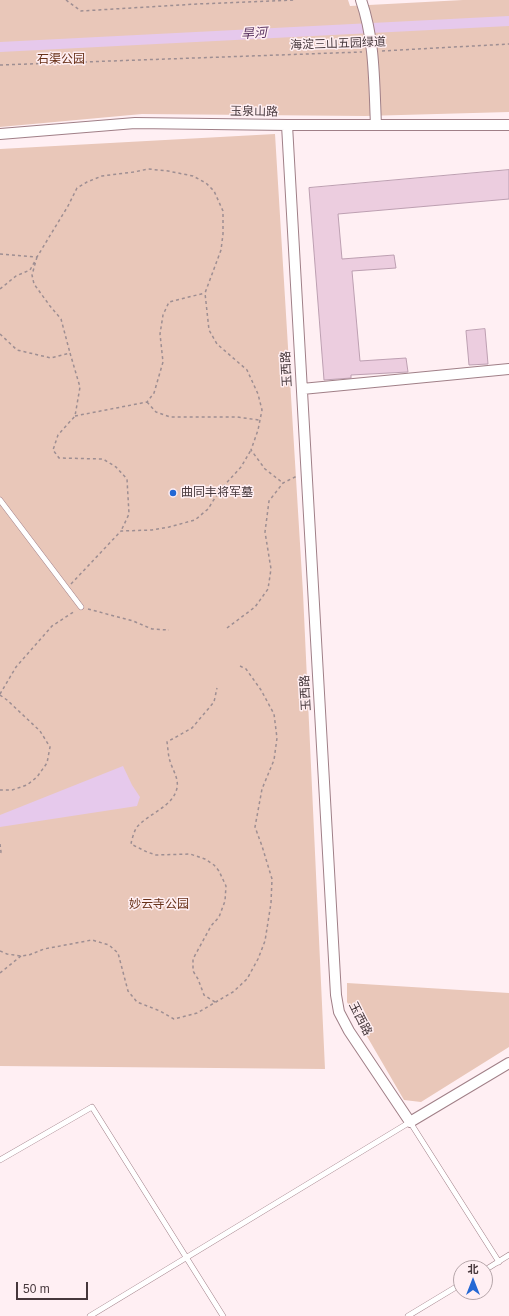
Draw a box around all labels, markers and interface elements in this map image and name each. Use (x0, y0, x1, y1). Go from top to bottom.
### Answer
water label: 旱河 (241, 26, 267, 42)
street label: 海淀三山五园绿道 (290, 35, 386, 53)
park label: 石渠公园 (37, 53, 85, 67)
street label: 玉泉山路 (230, 104, 278, 120)
street label: 玉西路 (279, 351, 295, 387)
place label: 曲同丰将军墓 (181, 486, 253, 500)
marker: 曲同丰将军墓 (168, 488, 178, 498)
street label: 玉西路 (298, 675, 314, 711)
park label: 妙云寺公园 (129, 898, 189, 912)
street label: 玉西路 (345, 1000, 375, 1038)
north arrow (453, 1260, 493, 1300)
text: 北 (468, 1263, 479, 1275)
scale bar (18, 1274, 90, 1300)
text: 50 m (23, 1282, 50, 1296)

